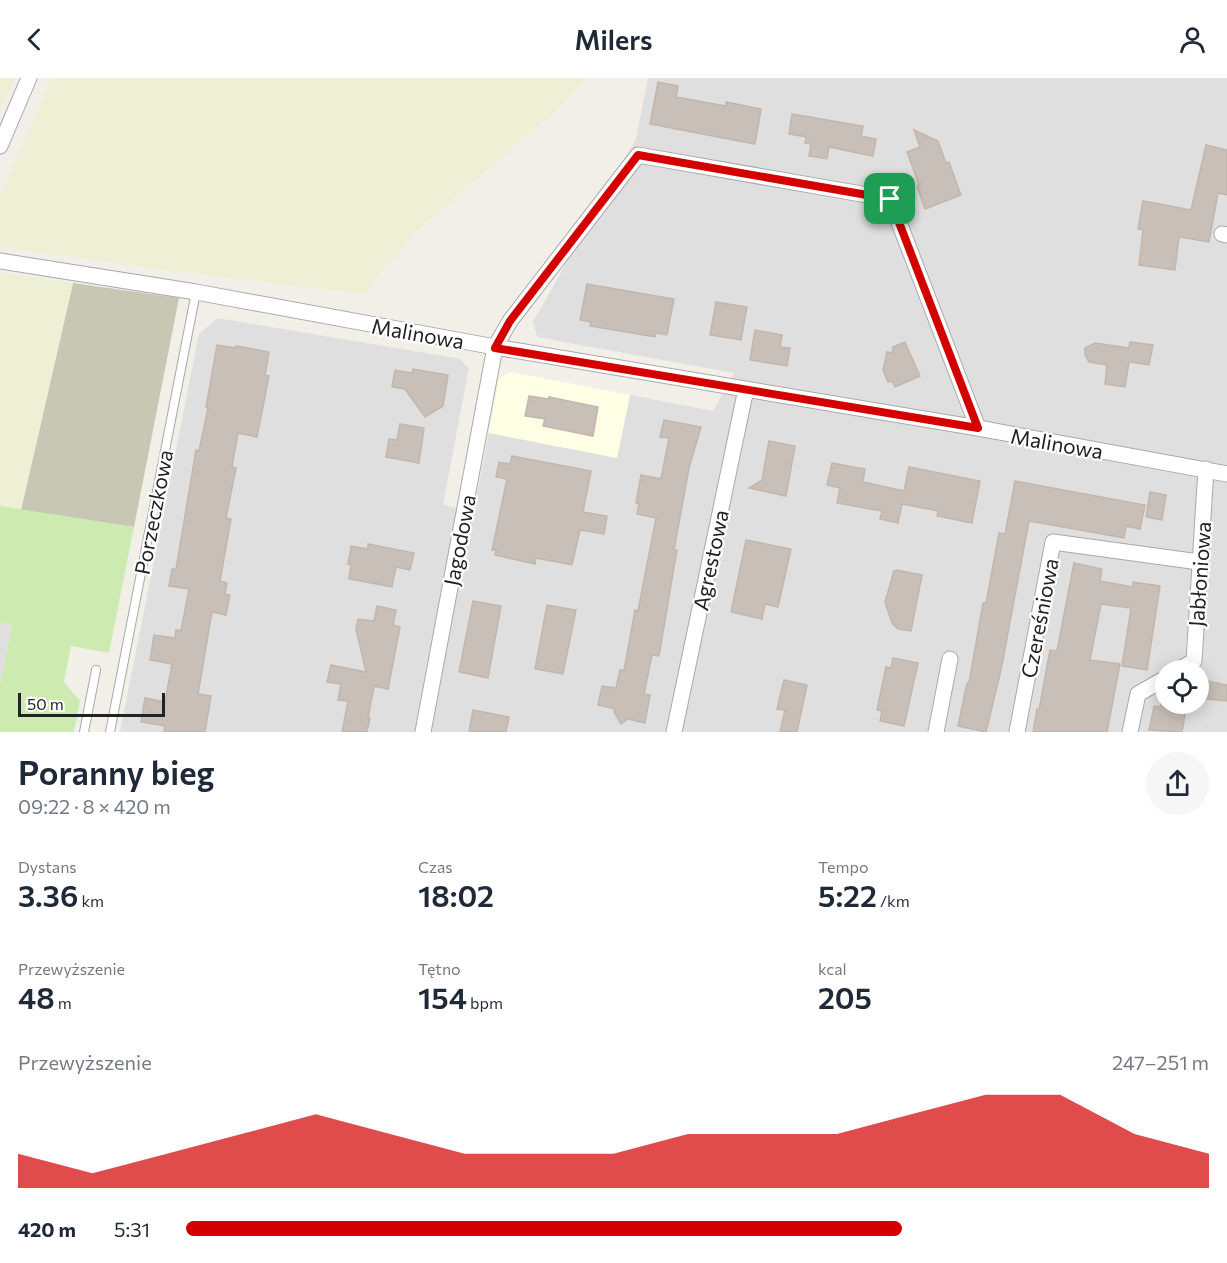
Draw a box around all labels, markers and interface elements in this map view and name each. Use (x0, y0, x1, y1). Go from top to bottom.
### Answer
icon: back (18, 23, 51, 56)
text: Milers (575, 23, 652, 56)
icon: person (1176, 23, 1209, 56)
pin (864, 173, 915, 224)
icon: arrive (873, 182, 906, 215)
street label: Malinowa (370, 313, 466, 353)
street label: Malinowa (1009, 423, 1105, 463)
street label: Porzeczkowa (129, 447, 177, 577)
street label: Jagodowa (438, 492, 480, 588)
street label: Agrestowa (687, 507, 733, 613)
street label: Jabłoniowa (1183, 520, 1215, 628)
street label: Czereśniowa (1015, 556, 1063, 680)
map controls (1155, 660, 1209, 714)
button: locate (1155, 660, 1209, 714)
scale bar (18, 690, 165, 718)
text: 50 m (27, 694, 64, 713)
text: Poranny bieg (18, 751, 215, 792)
button: share (1146, 752, 1209, 815)
text: 09:22 · 8 × 420 m (18, 794, 171, 818)
text: Dystans (18, 857, 77, 876)
text: Czas (418, 857, 453, 876)
text: Tempo (818, 857, 868, 876)
text: 3.36 (18, 876, 78, 913)
text: 18:02 (418, 876, 494, 913)
text: 5:22 (818, 876, 877, 913)
text: km (78, 891, 104, 910)
text: /km (877, 891, 910, 910)
text: Przewyższenie (18, 959, 125, 978)
text: Tętno (418, 959, 461, 978)
text: kcal (818, 959, 847, 978)
text: 48 (18, 978, 55, 1015)
text: 154 (418, 978, 467, 1015)
text: 205 (818, 978, 872, 1015)
text: m (55, 993, 72, 1012)
text: bpm (467, 993, 503, 1012)
text: Przewyższenie (18, 1050, 152, 1074)
text: 247–251 m (1112, 1050, 1209, 1074)
text: 420 m (18, 1217, 76, 1241)
text: 5:31 (114, 1217, 150, 1241)

